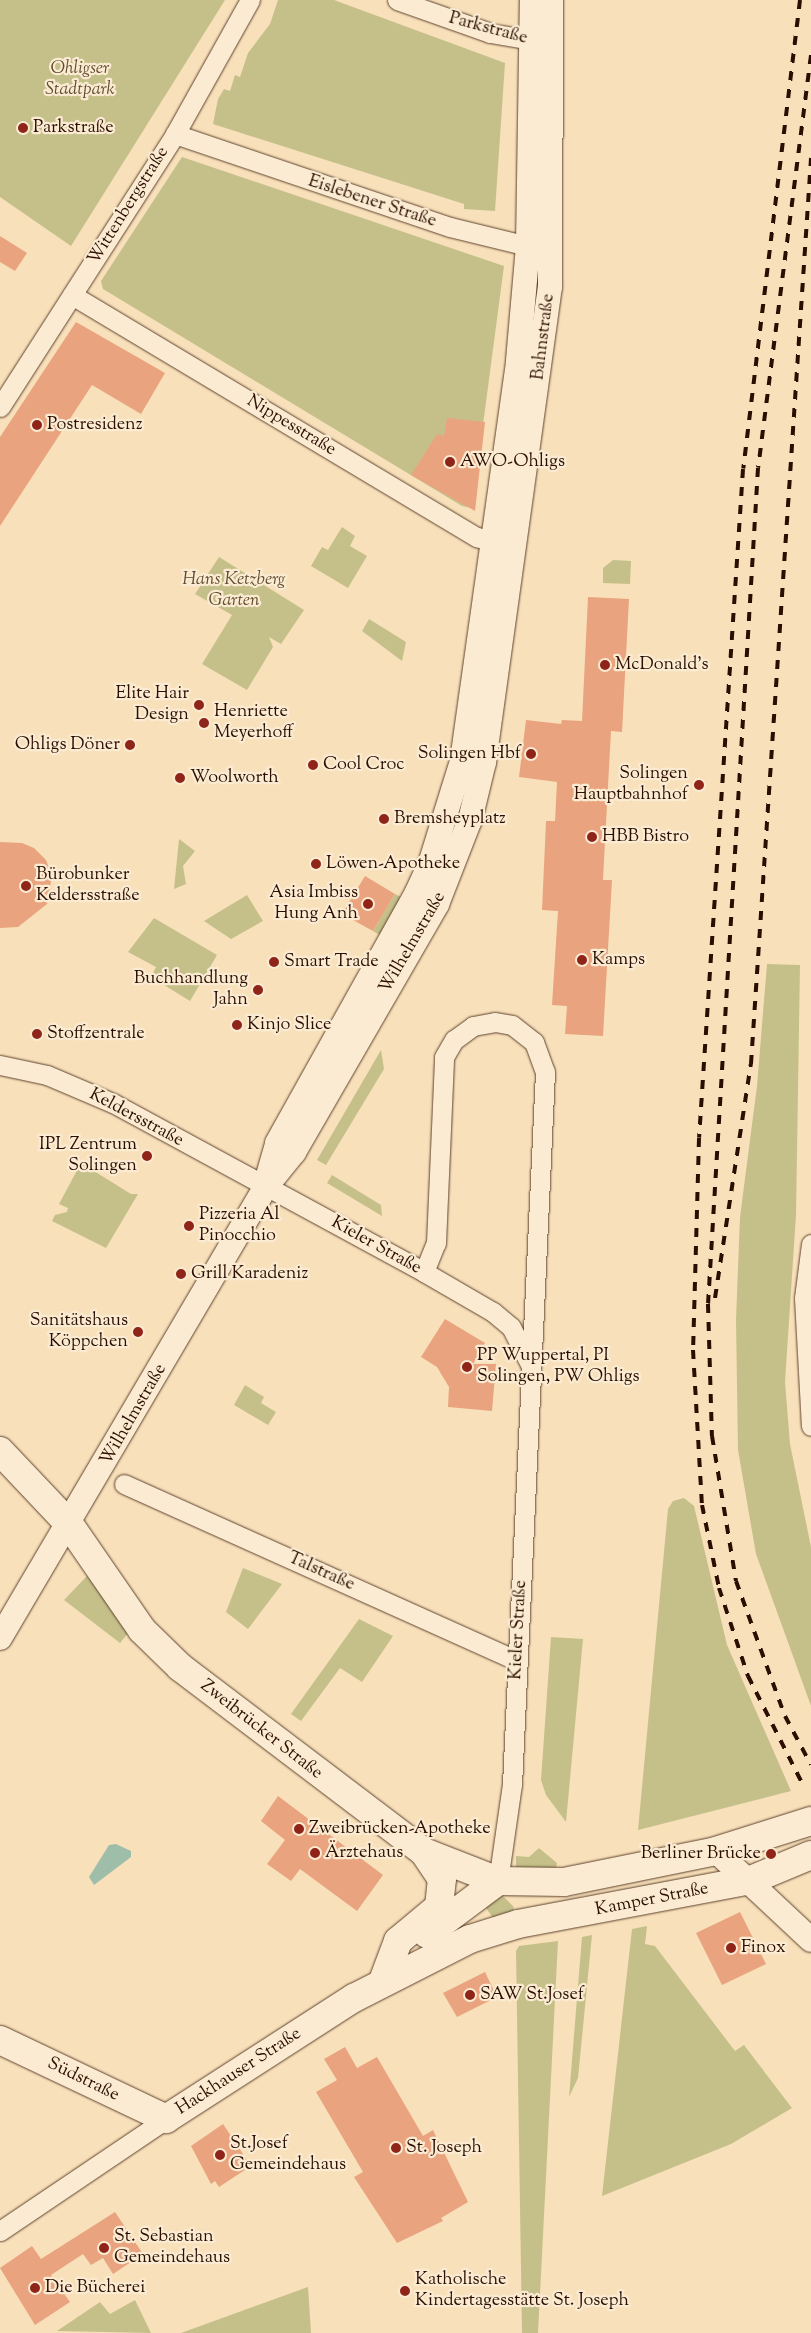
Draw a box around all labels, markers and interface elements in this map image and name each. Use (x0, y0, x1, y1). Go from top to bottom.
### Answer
street label: Parkstraße (446, 8, 530, 50)
park label: Ohligser Stadtpark (45, 59, 115, 102)
place label: Parkstraße (33, 117, 114, 139)
marker: Parkstraße (17, 122, 29, 134)
street label: Wittenbergstraße (84, 143, 174, 269)
street label: Eislebener Straße (305, 171, 439, 233)
street label: Bahnstraße (528, 293, 560, 381)
street label: Nippesstraße (242, 391, 340, 461)
place label: Postresidenz (47, 414, 143, 436)
marker: Postresidenz (31, 419, 43, 431)
place label: AWO-Ohligs (460, 451, 565, 473)
marker: AWO-Ohligs (444, 456, 456, 468)
park label: Hans Ketzberg Garten (182, 570, 286, 612)
place label: McDonald's (615, 654, 709, 676)
marker: McDonald's (599, 659, 611, 671)
place label: Elite Hair Design (115, 684, 189, 726)
marker: Elite Hair Design (193, 699, 205, 711)
place label: Henriette Meyerhoff (214, 702, 293, 744)
marker: Henriette Meyerhoff (198, 717, 210, 729)
place label: Ohligs Döner (15, 734, 120, 756)
marker: Ohligs Döner (124, 739, 136, 751)
place label: Solingen Hbf (418, 743, 521, 765)
marker: Solingen Hbf (525, 748, 537, 760)
place label: Cool Croc (323, 754, 404, 776)
marker: Cool Croc (307, 759, 319, 771)
place label: Solingen Hauptbahnhof (574, 764, 688, 806)
place label: Woolworth (190, 767, 279, 789)
marker: Woolworth (174, 772, 186, 784)
marker: Solingen Hauptbahnhof (692, 778, 706, 792)
place label: Bremsheyplatz (394, 808, 506, 830)
marker: Bremsheyplatz (378, 813, 390, 825)
place label: HBB Bistro (602, 826, 689, 848)
marker: HBB Bistro (586, 831, 598, 843)
place label: Löwen-Apotheke (326, 853, 460, 875)
marker: Löwen-Apotheke (310, 858, 322, 870)
place label: Bürobunker Keldersstraße (36, 865, 140, 908)
marker: Bürobunker Keldersstraße (20, 880, 32, 892)
place label: Asia Imbiss Hung Anh (269, 883, 358, 926)
street label: Wilhelmstraße (375, 888, 451, 998)
marker: Asia Imbiss Hung Anh (362, 898, 374, 910)
place label: Kamps (592, 949, 645, 971)
place label: Smart Trade (284, 951, 379, 973)
marker: Kamps (576, 954, 588, 966)
marker: Smart Trade (268, 956, 280, 968)
place label: Buchhandlung Jahn (134, 969, 248, 1012)
marker: Buchhandlung Jahn (252, 984, 264, 996)
place label: Kinjo Slice (247, 1014, 331, 1036)
marker: Kinjo Slice (231, 1019, 243, 1031)
place label: Stoffzentrale (47, 1023, 145, 1045)
marker: Stoffzentrale (31, 1028, 43, 1040)
street label: Keldersstraße (85, 1084, 187, 1152)
place label: IPL Zentrum Solingen (39, 1135, 137, 1178)
marker: IPL Zentrum Solingen (141, 1150, 153, 1162)
place label: Pizzeria Al Pinocchio (199, 1205, 280, 1248)
street label: Kieler Straße (327, 1212, 425, 1280)
marker: Pizzeria Al Pinocchio (183, 1220, 195, 1232)
place label: Grill Karadeniz (191, 1263, 308, 1285)
marker: Grill Karadeniz (175, 1268, 187, 1280)
place label: Sanitätshaus Köppchen (30, 1311, 128, 1354)
marker: Sanitätshaus Köppchen (132, 1326, 144, 1338)
place label: PP Wuppertal, PI Solingen, PW Ohligs (477, 1346, 640, 1388)
street label: Wilhelmstraße (96, 1360, 172, 1470)
marker: PP Wuppertal, PI Solingen, PW Ohligs (461, 1361, 473, 1373)
street label: Talstraße (284, 1548, 358, 1596)
street label: Kieler Straße (506, 1580, 532, 1680)
street label: Zweibrücker Straße (195, 1676, 327, 1784)
place label: Zweibrücken-Apotheke (309, 1818, 491, 1840)
marker: Zweibrücken-Apotheke (293, 1823, 305, 1835)
place label: Ärztehaus (325, 1842, 403, 1864)
place label: Berliner Brücke (641, 1843, 761, 1865)
marker: Ärztehaus (309, 1847, 321, 1859)
marker: Berliner Brücke (765, 1848, 777, 1860)
street label: Kamper Straße (594, 1878, 710, 1922)
place label: Finox (741, 1937, 786, 1959)
marker: Finox (725, 1942, 737, 1954)
place label: SAW St.Josef (480, 1984, 584, 2006)
marker: SAW St.Josef (464, 1989, 476, 2001)
street label: Hackhauser Straße (172, 2023, 306, 2121)
street label: Südstraße (43, 2053, 123, 2107)
place label: St.Josef Gemeindehaus (230, 2134, 346, 2176)
place label: St. Joseph (406, 2137, 482, 2159)
marker: St. Joseph (390, 2142, 402, 2154)
marker: St.Josef Gemeindehaus (214, 2149, 226, 2161)
place label: St. Sebastian Gemeindehaus (114, 2227, 230, 2270)
marker: St. Sebastian Gemeindehaus (98, 2242, 110, 2254)
place label: Katholische Kindertagesstätte St. Joseph (415, 2270, 629, 2312)
place label: Die Bücherei (45, 2277, 145, 2299)
marker: Die Bücherei (29, 2282, 41, 2294)
marker: Katholische Kindertagesstätte St. Joseph (399, 2285, 411, 2297)

